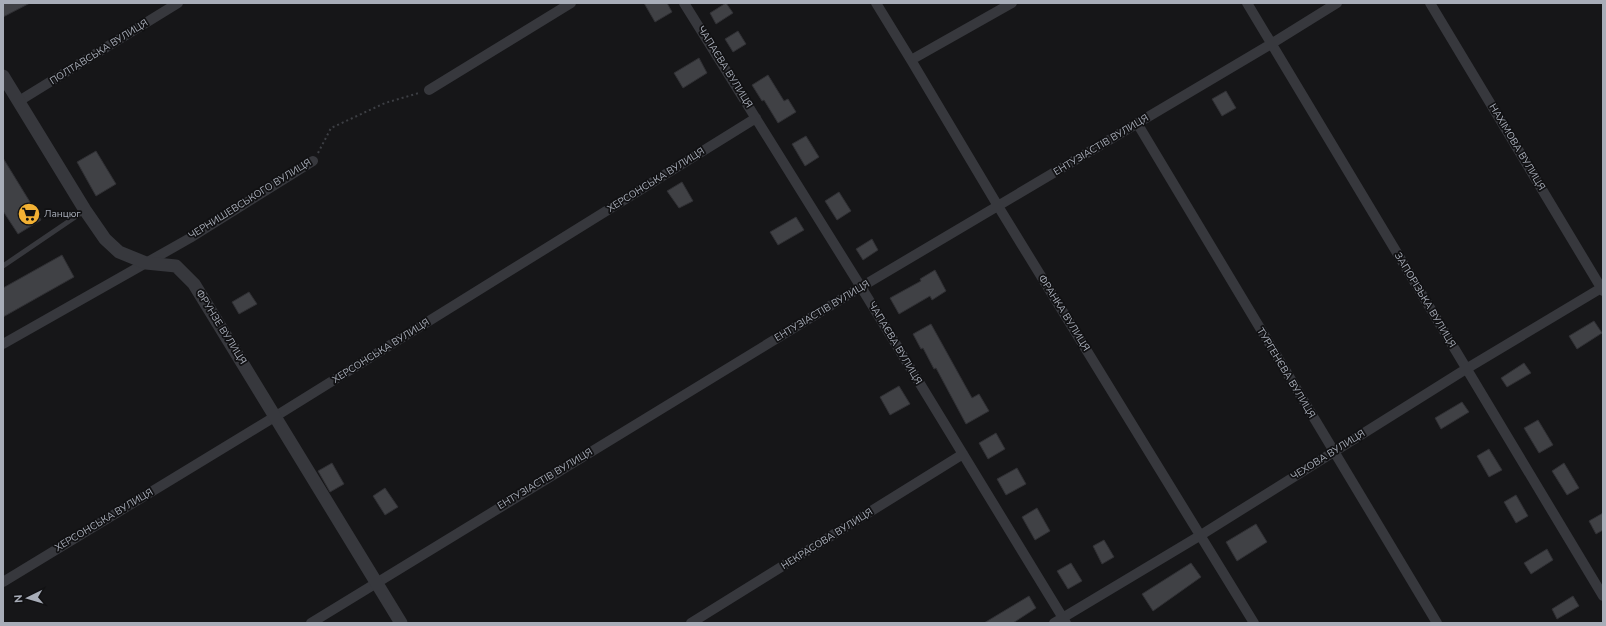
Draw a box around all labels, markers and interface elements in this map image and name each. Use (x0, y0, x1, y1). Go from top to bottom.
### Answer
street label: ПОЛТАВСЬКА ВУЛИЦЯ (47, 16, 151, 88)
street label: ЧАПАЄВА ВУЛИЦЯ (694, 23, 756, 111)
street label: НАХІМОВА ВУЛИЦЯ (1486, 101, 1548, 193)
street label: ЕНТУЗІАСТІВ ВУЛИЦЯ (1051, 111, 1151, 179)
street label: ХЕРСОНСЬКА ВУЛИЦЯ (605, 144, 707, 216)
street label: ЧЕРНИШЕВСЬКОГО ВУЛИЦЯ (186, 155, 314, 243)
supermarket icon: Ланцюг (16, 201, 42, 227)
place label: Ланцюг (44, 207, 81, 221)
street label: ЗАПОРІЗЬКА ВУЛИЦЯ (1391, 250, 1459, 350)
street label: ФРАНКА ВУЛИЦЯ (1035, 272, 1093, 354)
street label: ЕНТУЗІАСТІВ ВУЛИЦЯ (772, 277, 872, 345)
street label: ФРУНЗЕ ВУЛИЦЯ (192, 287, 250, 367)
street label: ЧАПАЄВА ВУЛИЦЯ (865, 299, 925, 387)
street label: ХЕРСОНСЬКА ВУЛИЦЯ (330, 315, 432, 387)
street label: ТУРГЕНЄВА ВУЛИЦЯ (1253, 325, 1319, 421)
street label: ЧЕХОВА ВУЛИЦЯ (1288, 426, 1368, 484)
street label: ЕНТУЗІАСТІВ ВУЛИЦЯ (495, 445, 595, 513)
street label: ХЕРСОНСЬКА ВУЛИЦЯ (52, 485, 156, 555)
street label: НЕКРАСОВА ВУЛИЦЯ (779, 505, 875, 573)
north arrow (8, 578, 48, 618)
text: N (11, 594, 26, 604)

